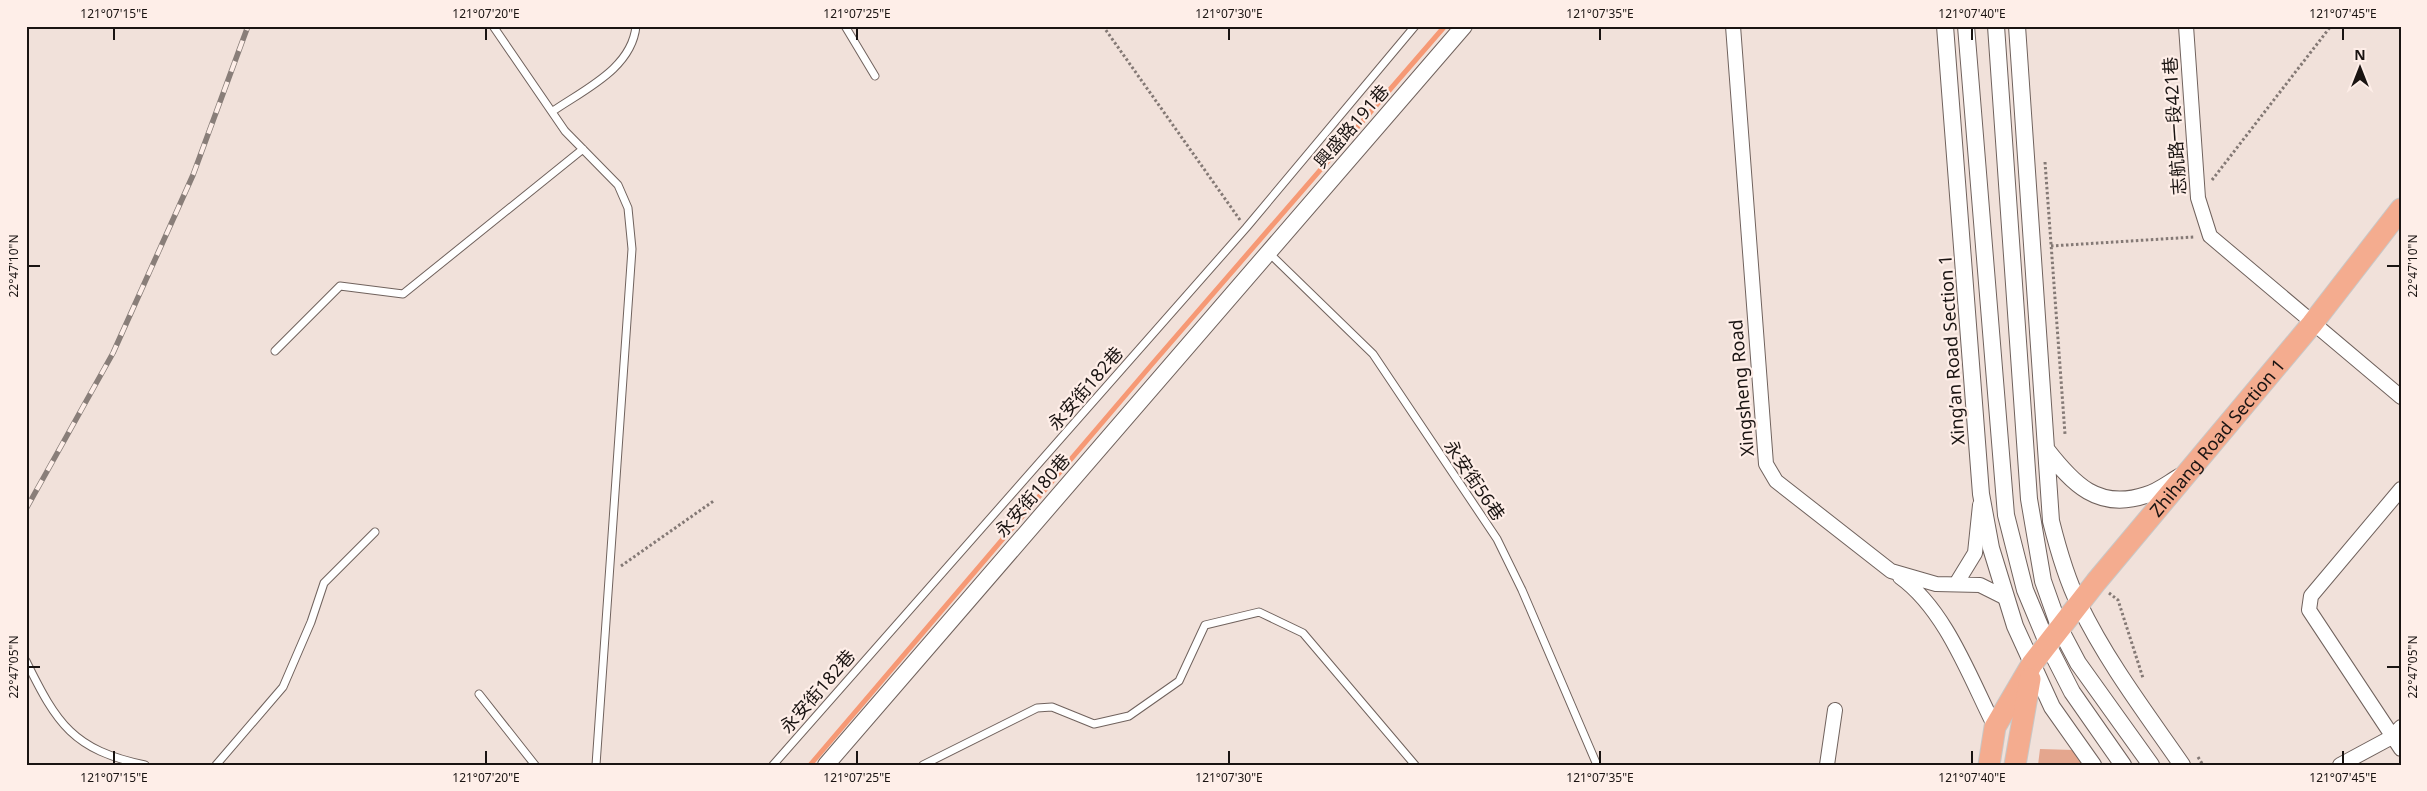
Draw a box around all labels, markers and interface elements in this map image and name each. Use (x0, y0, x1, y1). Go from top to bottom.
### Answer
text: 121°07'15"E (80, 5, 148, 22)
text: 121°07'20"E (452, 5, 520, 22)
text: 121°07'25"E (823, 5, 891, 22)
text: 121°07'30"E (1195, 5, 1263, 22)
text: 121°07'35"E (1566, 5, 1634, 22)
text: 121°07'40"E (1938, 5, 2006, 22)
text: 121°07'45"E (2309, 5, 2377, 22)
north arrow (2334, 42, 2384, 92)
text: N (2354, 45, 2366, 64)
street label: 志航路一段421巷 (2157, 56, 2191, 196)
street label: 興盛路191巷 (1308, 79, 1394, 173)
text: 22°47'10"N (5, 234, 22, 298)
text: 22°47'10"N (2404, 234, 2421, 298)
street label: Xing’an Road Section 1 (1932, 254, 1970, 446)
street label: Xingsheng Road (1723, 319, 1759, 457)
street label: 永安街182巷 (1042, 341, 1128, 435)
street label: Zhihang Road Section 1 (2144, 354, 2290, 522)
street label: 永安街56巷 (1439, 435, 1511, 525)
street label: 永安街180巷 (989, 448, 1075, 542)
text: 22°47'05"N (5, 635, 22, 699)
text: 22°47'05"N (2404, 635, 2421, 699)
street label: 永安街182巷 (774, 644, 860, 738)
text: 121°07'15"E (80, 769, 148, 786)
text: 121°07'20"E (452, 769, 520, 786)
text: 121°07'25"E (823, 769, 891, 786)
text: 121°07'30"E (1195, 769, 1263, 786)
text: 121°07'35"E (1566, 769, 1634, 786)
text: 121°07'40"E (1938, 769, 2006, 786)
text: 121°07'45"E (2309, 769, 2377, 786)

